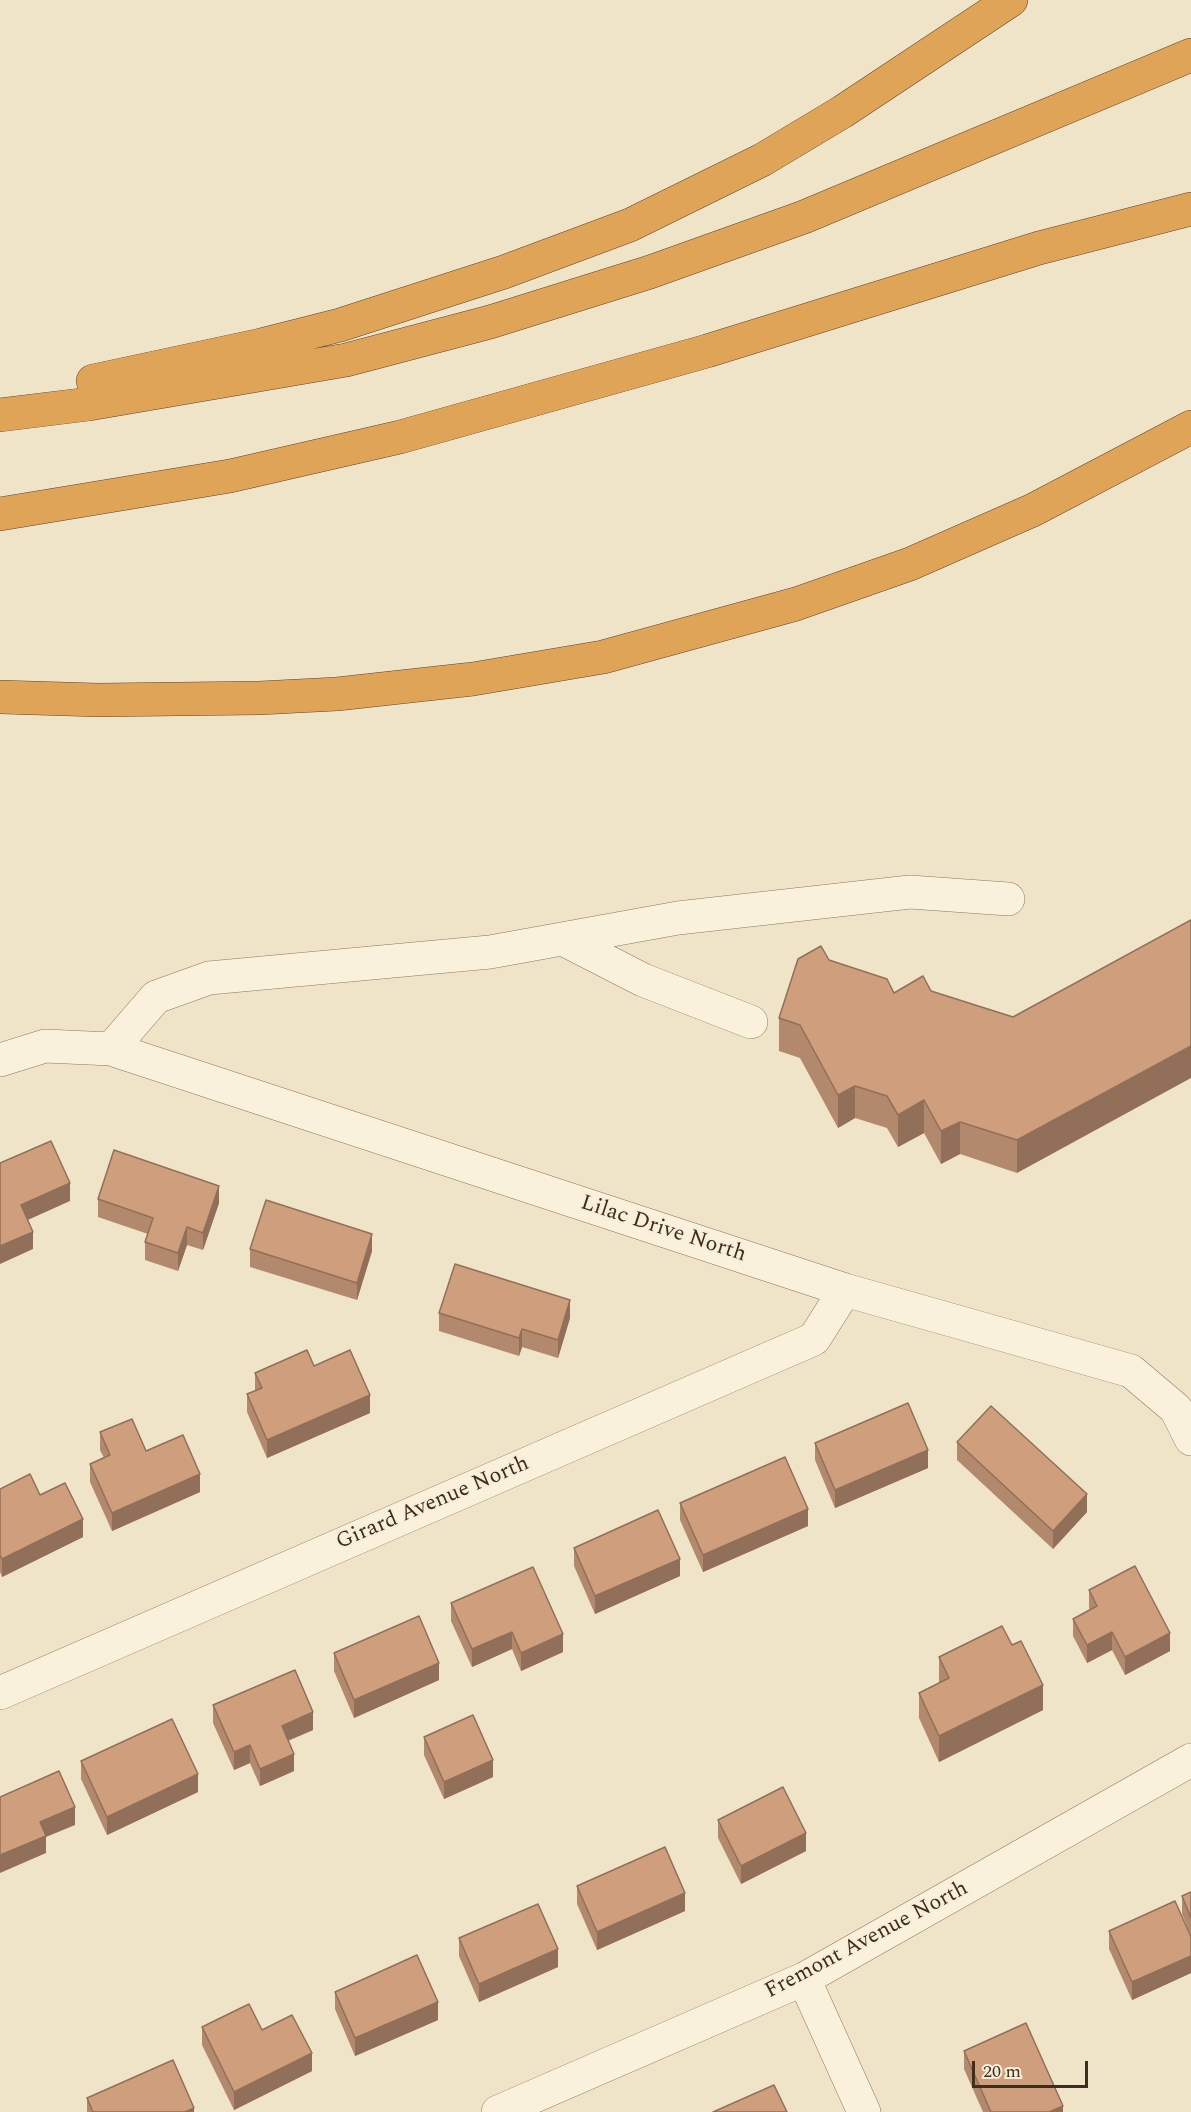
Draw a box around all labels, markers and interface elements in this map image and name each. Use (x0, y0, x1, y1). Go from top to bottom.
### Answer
street label: Lilac Drive North (577, 1191, 749, 1269)
street label: Girard Avenue North (333, 1451, 533, 1557)
street label: Fremont Avenue North (761, 1876, 973, 2006)
scale bar (975, 2049, 1090, 2087)
text: 20 m (983, 2058, 1021, 2085)

